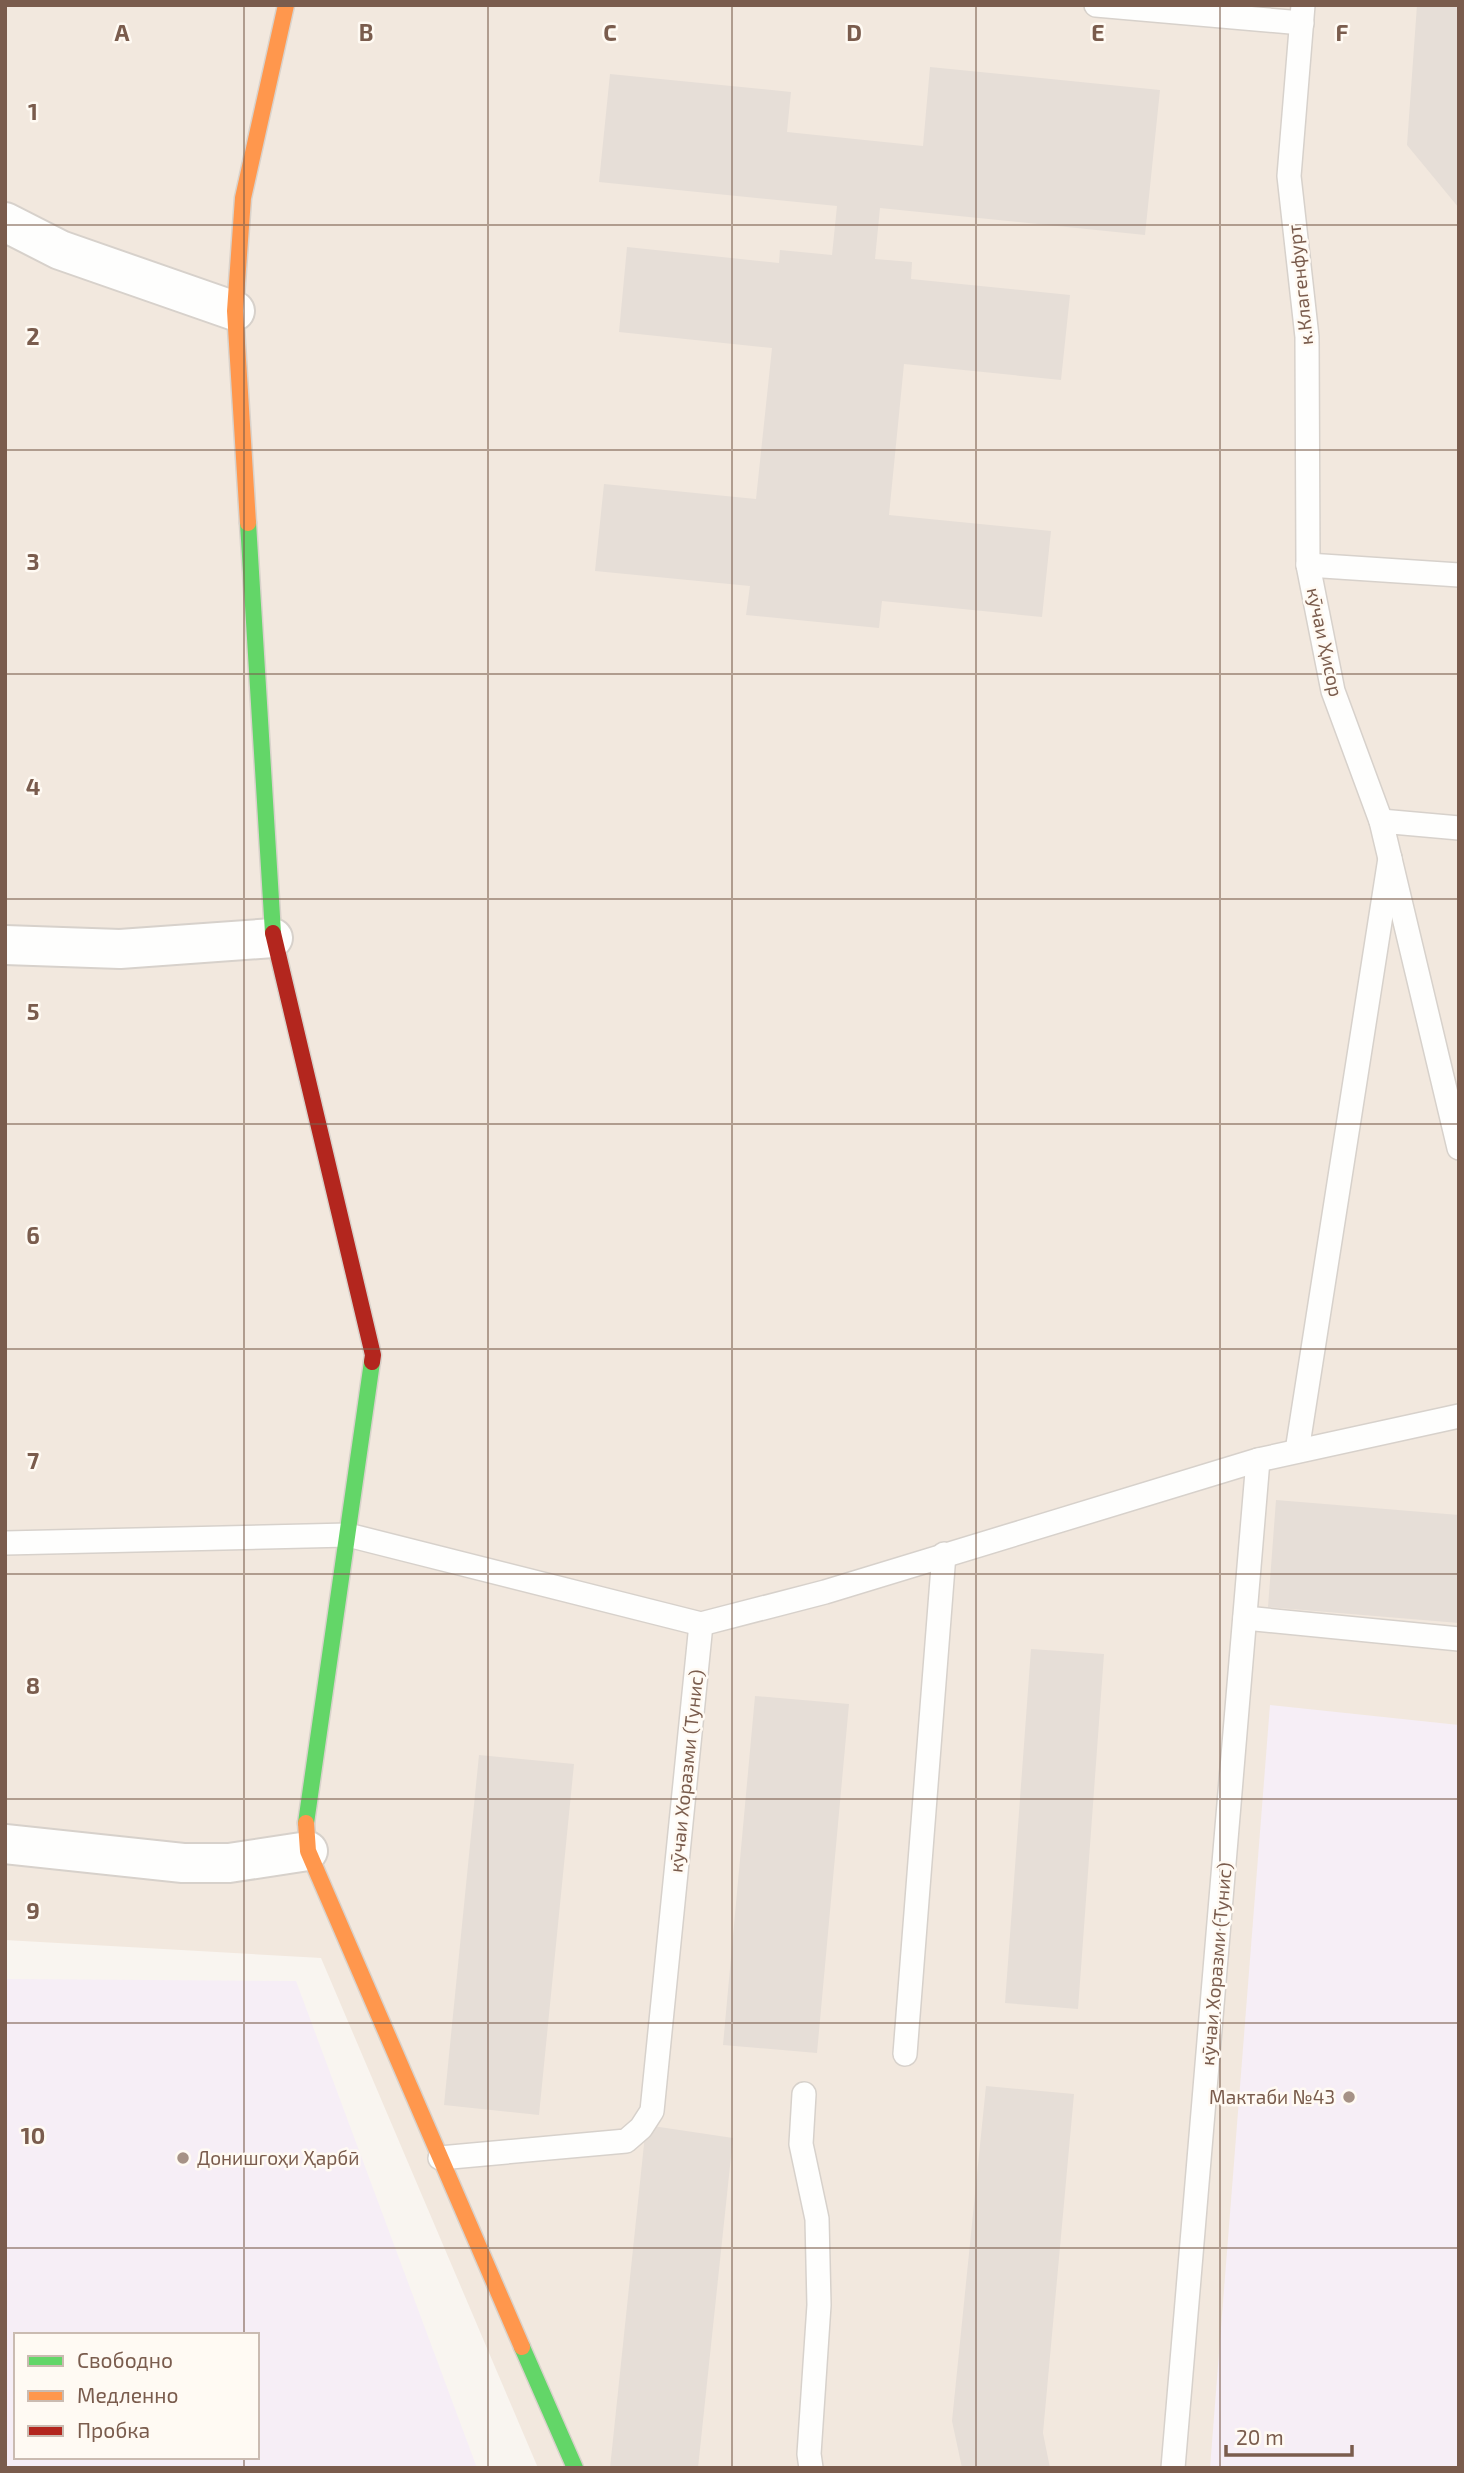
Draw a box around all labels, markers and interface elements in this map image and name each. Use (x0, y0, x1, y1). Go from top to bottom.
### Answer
text: A (114, 18, 130, 46)
text: B (359, 18, 373, 46)
text: C (603, 18, 617, 46)
text: D (846, 18, 862, 46)
text: E (1091, 18, 1105, 46)
text: F (1336, 18, 1349, 46)
text: 1 (28, 97, 38, 125)
street label: к.Клагенфурт (1282, 224, 1318, 346)
text: 2 (26, 322, 40, 350)
text: 3 (26, 547, 40, 575)
street label: кӯчаи Ҳисор (1302, 585, 1348, 699)
text: 4 (26, 772, 40, 800)
text: 5 (27, 997, 39, 1025)
text: 6 (26, 1221, 40, 1249)
text: 7 (27, 1446, 39, 1474)
street label: кӯчаи Хоразми (Тунис) (663, 1668, 709, 1874)
text: 8 (26, 1671, 40, 1699)
street label: кӯчаи Хоразми (Тунис) (1195, 1861, 1237, 2067)
text: 9 (26, 1896, 40, 1924)
place label: Мактаби №43 (1209, 2085, 1335, 2108)
marker: Мактаби №43 (1341, 2089, 1357, 2105)
text: 10 (21, 2121, 45, 2149)
place label: Донишгоҳи Ҳарбӣ (197, 2146, 359, 2169)
marker: Донишгоҳи Ҳарбӣ (175, 2150, 191, 2166)
legend (14, 2333, 259, 2459)
text: Свободно (77, 2347, 173, 2372)
text: Медленно (77, 2382, 179, 2407)
scale bar (1226, 2414, 1352, 2458)
text: Пробка (77, 2417, 150, 2442)
text: 20 m (1236, 2424, 1284, 2449)

